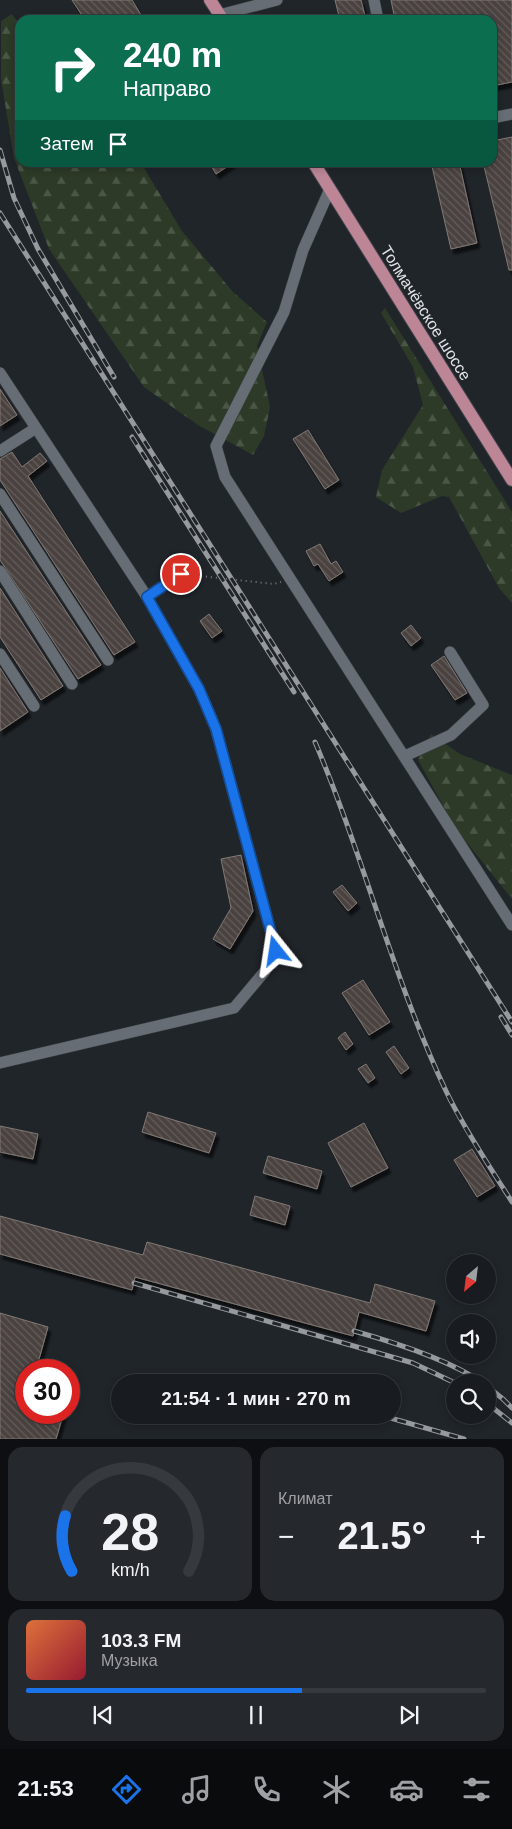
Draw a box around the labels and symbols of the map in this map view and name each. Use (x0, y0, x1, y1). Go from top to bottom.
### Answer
street label: Толмачёвское шоссе (378, 243, 474, 384)
pin (160, 553, 202, 595)
position arrow (249, 924, 301, 976)
north arrow (446, 1254, 496, 1304)
speed limit sign: 30 (15, 1359, 80, 1424)

